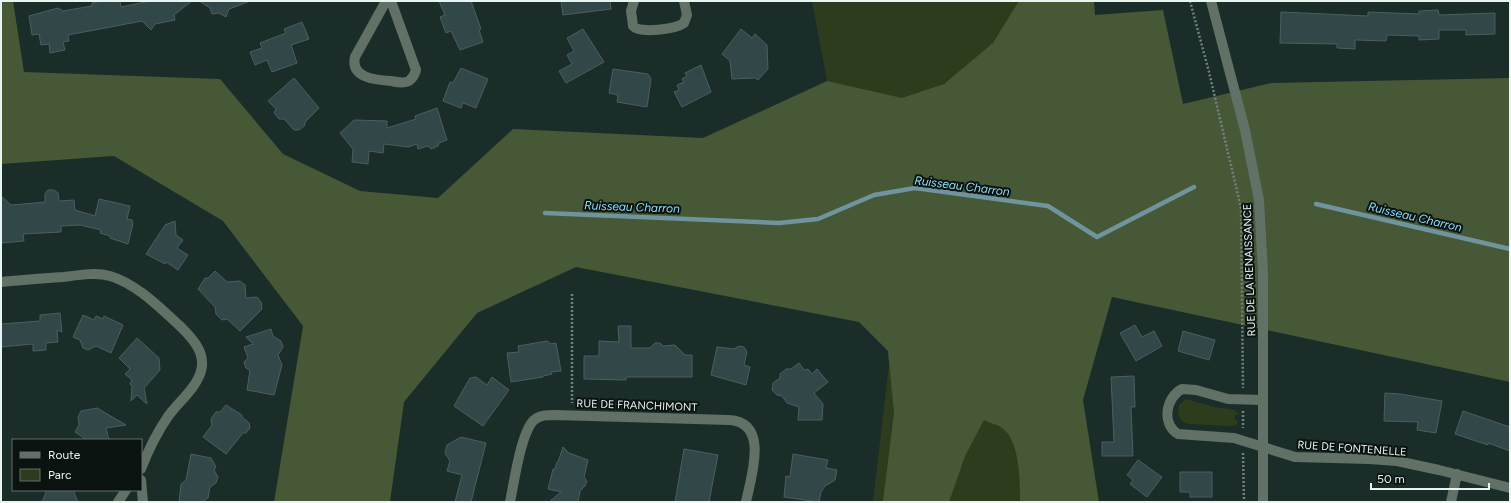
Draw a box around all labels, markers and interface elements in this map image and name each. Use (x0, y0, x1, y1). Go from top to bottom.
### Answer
water label: Ruisseau Charron (914, 173, 1011, 199)
water label: Ruisseau Charron (584, 198, 680, 216)
water label: Ruisseau Charron (1367, 199, 1464, 235)
street label: RUE DE LA RENAISSANCE (1241, 203, 1258, 337)
street label: RUE DE FRANCHIMONT (576, 397, 698, 414)
street label: RUE DE FONTENELLE (1297, 438, 1407, 459)
legend (12, 439, 142, 491)
text: Route (48, 448, 81, 462)
scale bar (1371, 465, 1489, 491)
text: Parc (48, 468, 72, 482)
text: 50 m (1377, 472, 1405, 486)

